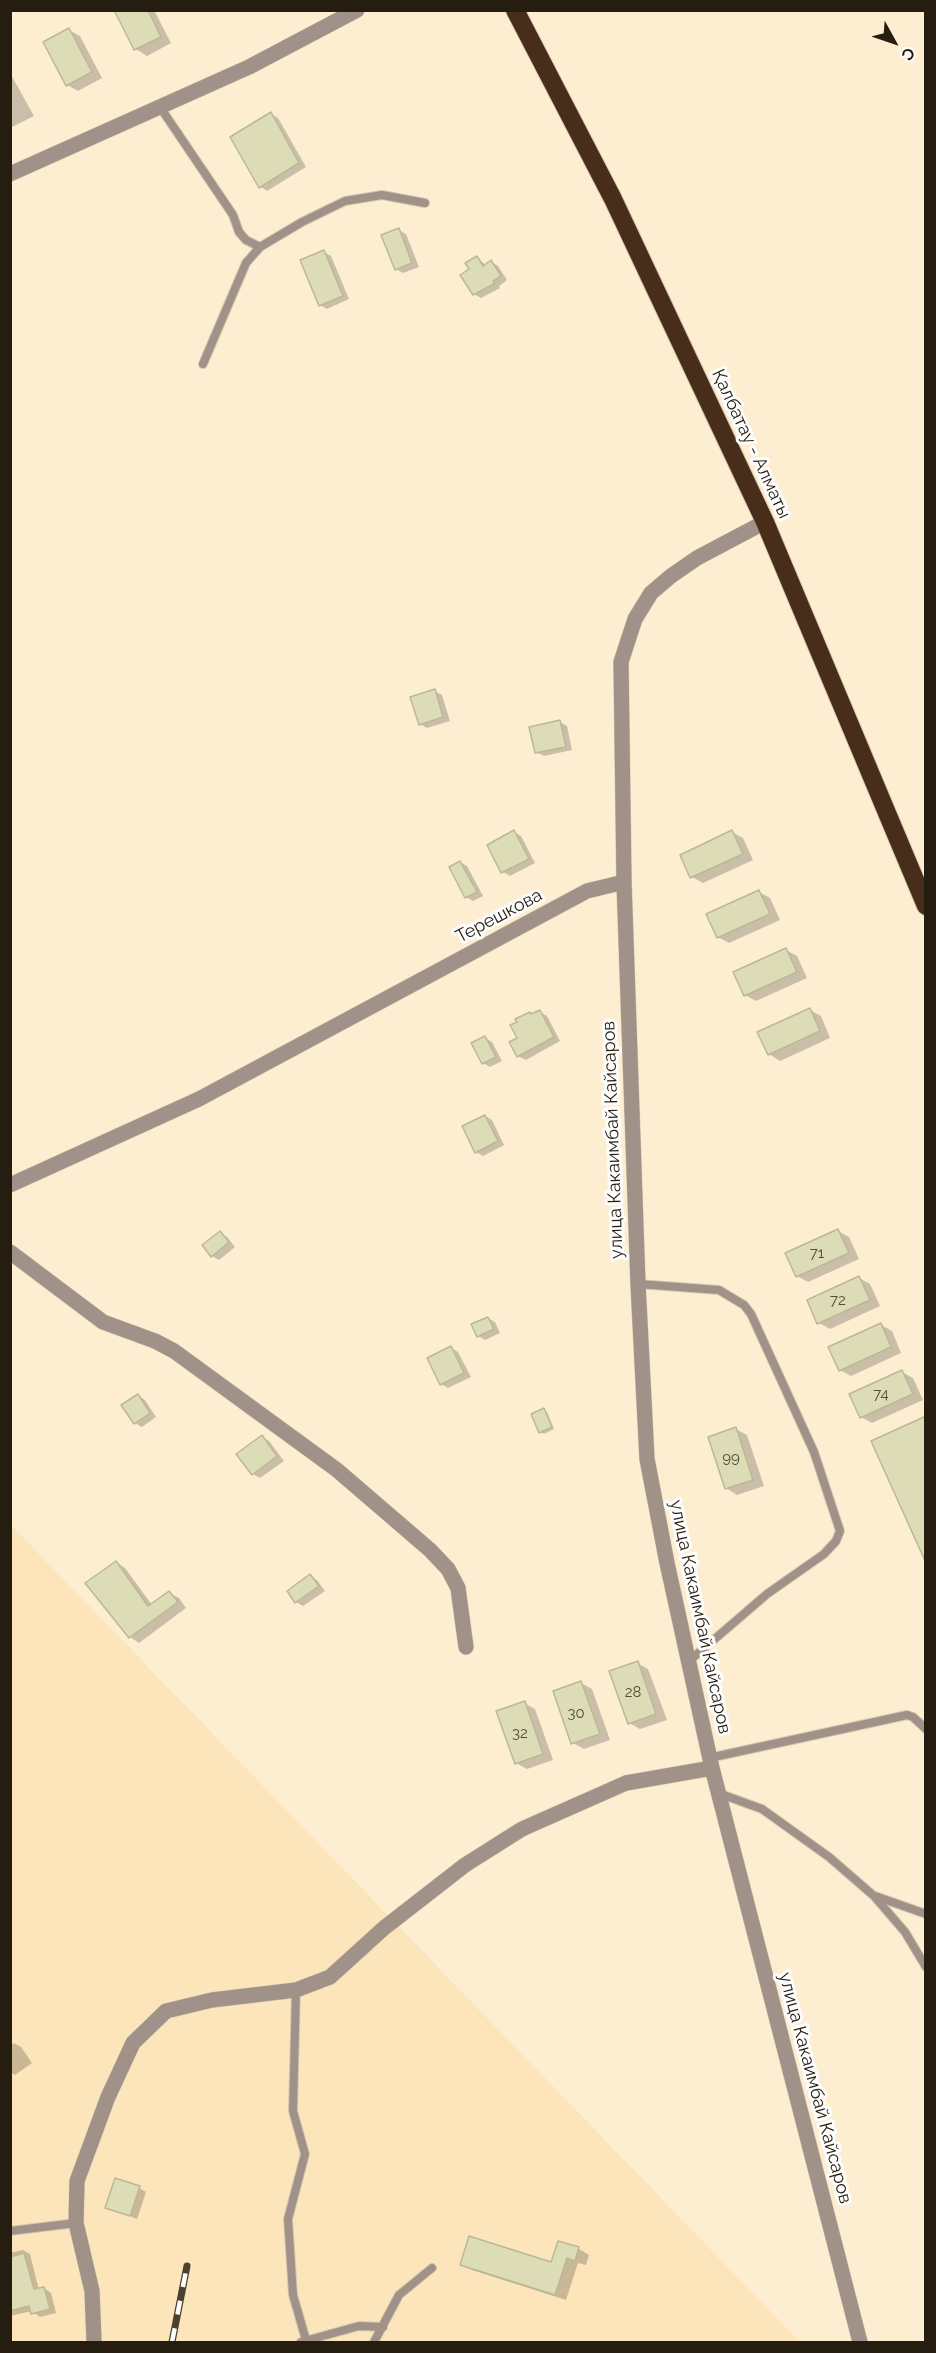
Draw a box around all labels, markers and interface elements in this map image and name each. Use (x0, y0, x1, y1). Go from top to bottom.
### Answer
north arrow (864, 12, 924, 72)
text: С (897, 44, 919, 64)
street label: Қалбатау - Алматы (707, 366, 795, 522)
street label: Терешкова (452, 884, 546, 948)
street label: улица Какаимбай Кайсаров (598, 1021, 628, 1259)
house number: 71 (810, 1244, 824, 1262)
house number: 72 (830, 1291, 846, 1309)
house number: 74 (873, 1385, 889, 1403)
house number: 99 (722, 1449, 740, 1467)
street label: улица Какаимбай Кайсаров (665, 1498, 735, 1736)
house number: 28 (625, 1683, 641, 1701)
house number: 30 (567, 1704, 585, 1722)
house number: 32 (512, 1724, 528, 1742)
street label: улица Какаимбай Кайсаров (774, 1970, 856, 2206)

